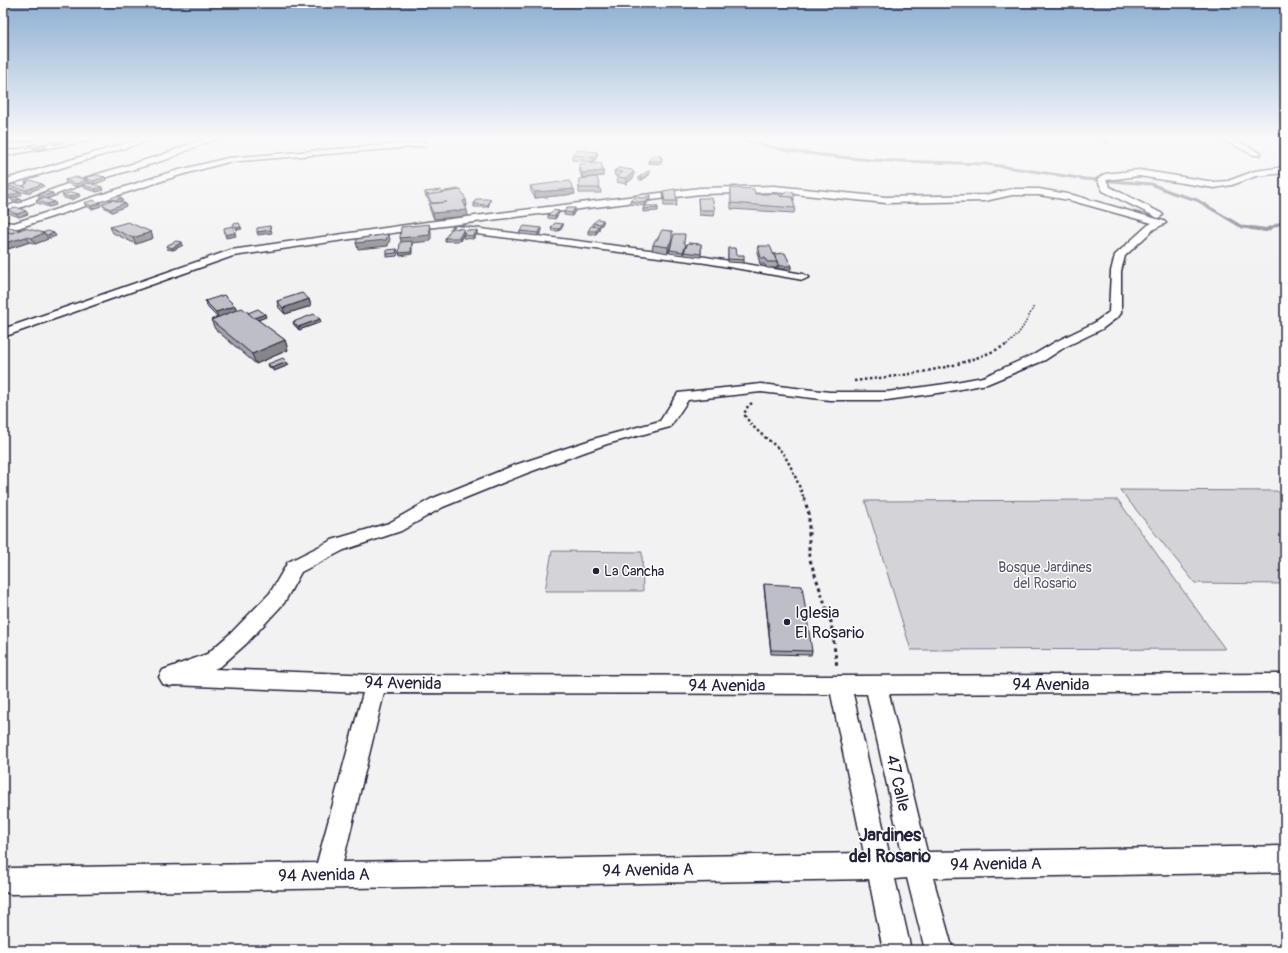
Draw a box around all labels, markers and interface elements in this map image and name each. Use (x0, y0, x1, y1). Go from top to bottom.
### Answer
park label: Bosque Jardines del Rosario (998, 559, 1092, 592)
place label: La Cancha (604, 563, 664, 580)
marker: La Cancha (591, 566, 601, 576)
place label: Iglesia El Rosario (795, 602, 864, 643)
marker: Iglesia El Rosario (782, 617, 792, 627)
street label: 94 Avenida (364, 672, 442, 694)
street label: 94 Avenida (1013, 674, 1090, 695)
street label: 94 Avenida (689, 675, 766, 696)
street label: 47 Calle (881, 753, 915, 814)
district label: Jardines del Rosario (849, 824, 931, 868)
street label: 94 Avenida A (950, 853, 1042, 875)
street label: 94 Avenida A (602, 859, 694, 881)
street label: 94 Avenida A (278, 864, 370, 886)

